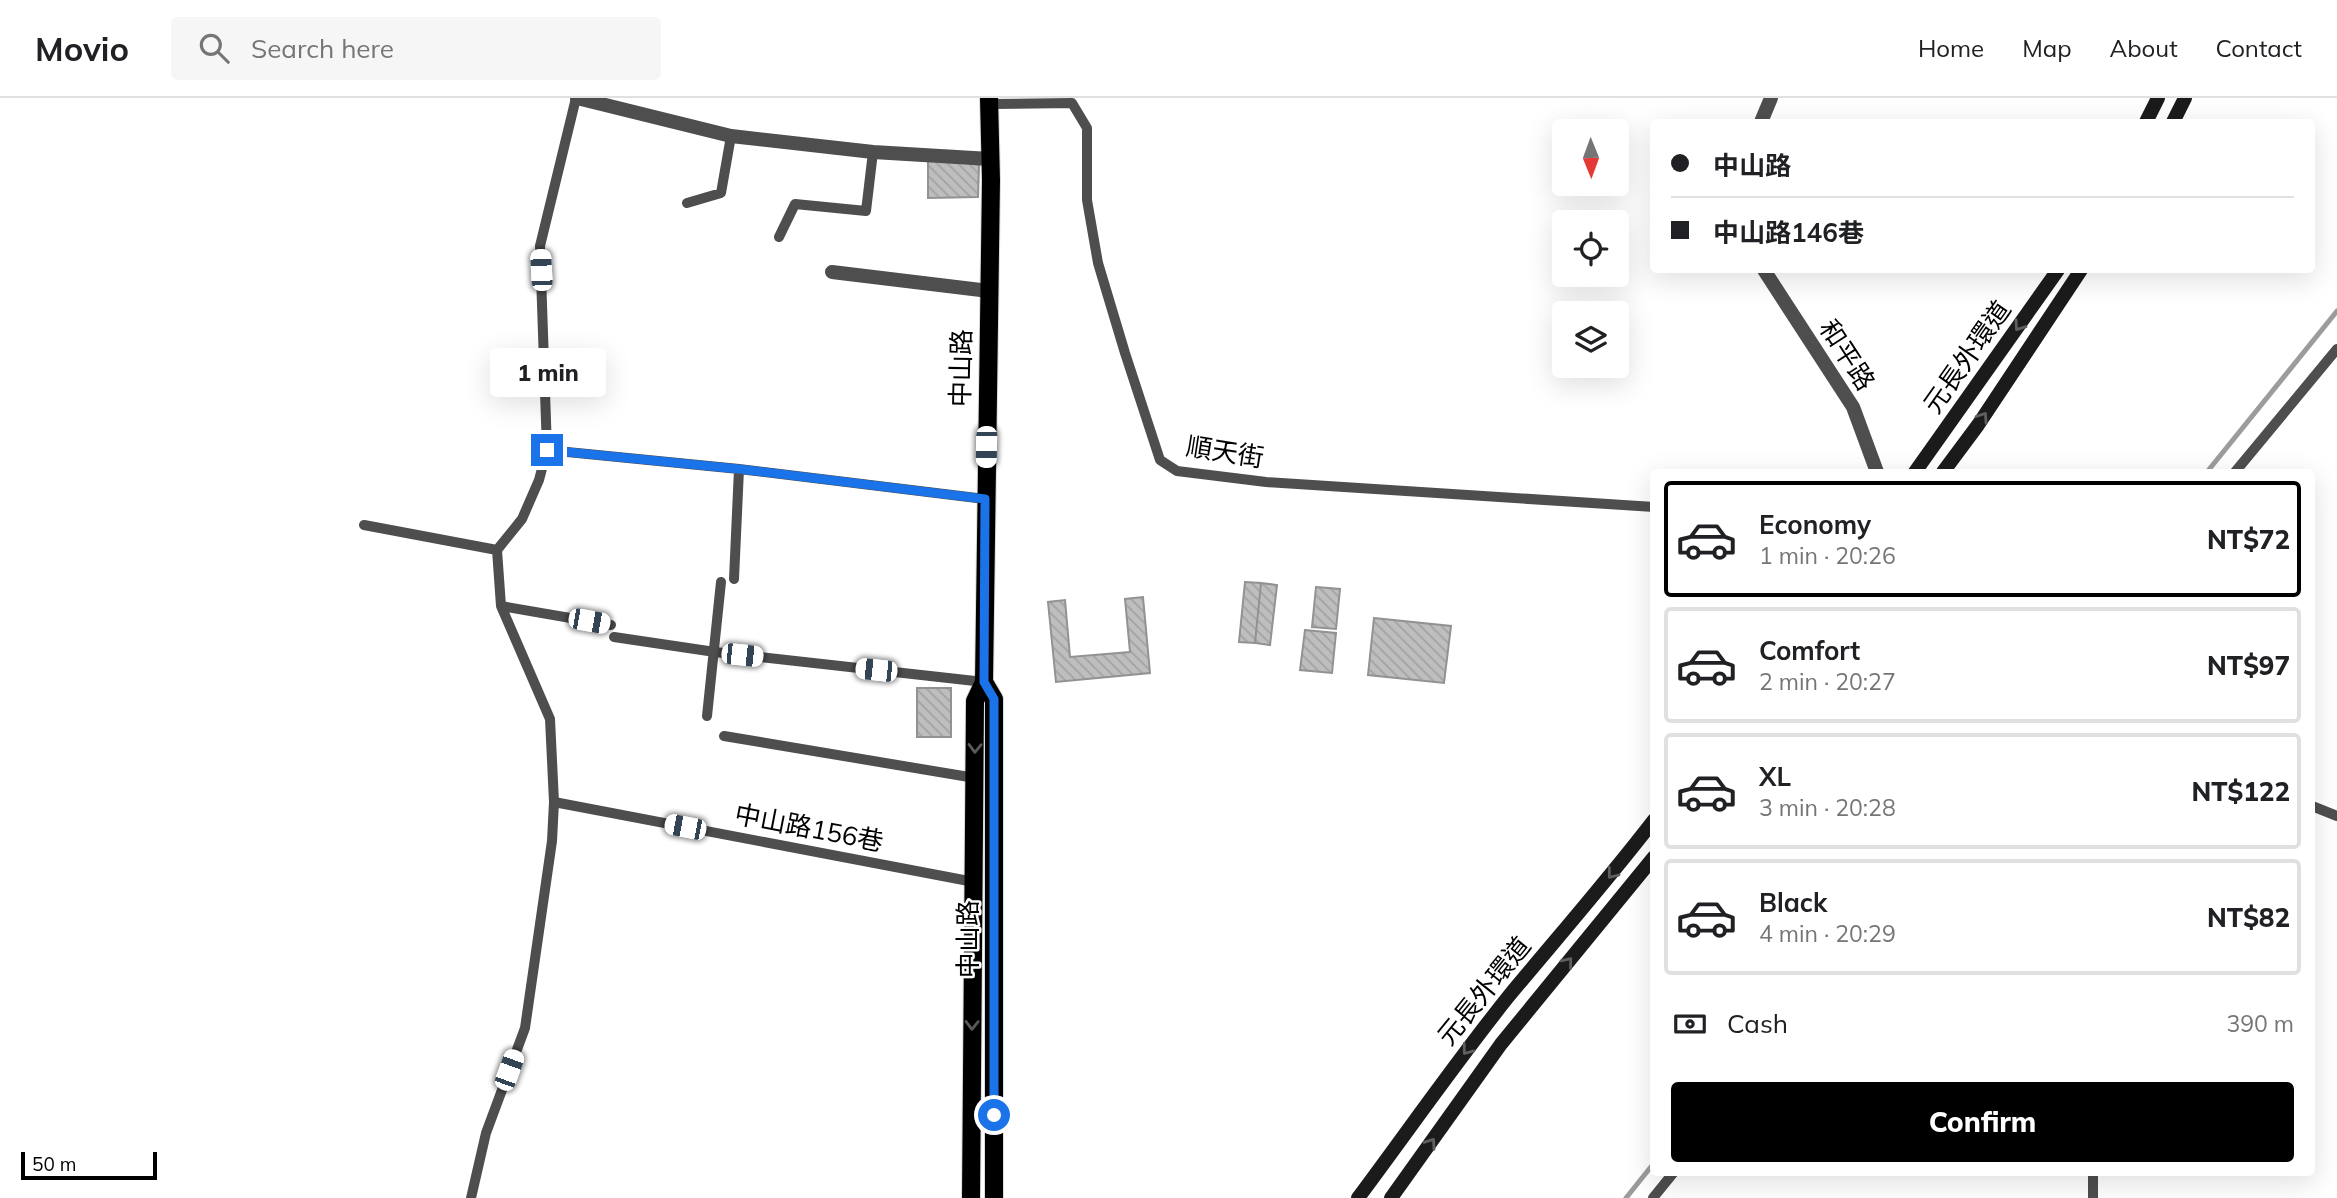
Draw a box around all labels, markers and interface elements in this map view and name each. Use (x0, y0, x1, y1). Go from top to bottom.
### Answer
search box (171, 17, 661, 80)
text: Movio (35, 28, 129, 69)
icon: search (195, 29, 233, 67)
text: Search here (251, 32, 394, 65)
text: Home (1918, 33, 1984, 63)
text: Map (2022, 33, 2072, 63)
text: About (2110, 33, 2178, 63)
text: Contact (2216, 33, 2302, 63)
north arrow (1552, 119, 1629, 196)
map controls (1552, 119, 1629, 378)
text: 中山路 (1713, 149, 1791, 182)
button: locate (1552, 210, 1629, 287)
text: 中山路146巷 (1713, 216, 1864, 249)
car (530, 248, 553, 292)
street label: 元長外環道 (1916, 294, 2017, 419)
button: layers (1552, 301, 1629, 378)
street label: 和平路 (1812, 313, 1883, 396)
one-way arrow (2015, 318, 2027, 331)
street label: 中山路 (943, 329, 978, 407)
callout: 1 min (489, 348, 605, 398)
text: 1 min (517, 358, 579, 387)
one-way arrow (1975, 412, 1987, 425)
car (976, 426, 997, 468)
street label: 順天街 (1184, 429, 1266, 474)
route end (531, 434, 563, 466)
icon: car (1675, 508, 1738, 571)
text: Economy (1759, 508, 1871, 541)
text: NT$72 (2207, 523, 2290, 556)
text: 1 min · 20:26 (1759, 541, 1896, 570)
car (567, 607, 612, 635)
icon: car (1675, 634, 1738, 697)
text: Comfort (1759, 634, 1860, 667)
car (721, 642, 764, 668)
text: NT$97 (2207, 649, 2290, 682)
car (855, 657, 898, 683)
text: 2 min · 20:27 (1759, 667, 1896, 696)
one-way arrow (967, 743, 983, 754)
icon: car (1675, 760, 1738, 823)
text: XL (1759, 760, 1791, 793)
text: NT$122 (2192, 775, 2290, 808)
text: 3 min · 20:28 (1759, 793, 1896, 822)
street label: 中山路156巷 (732, 797, 886, 858)
car (663, 813, 708, 841)
one-way arrow (1608, 866, 1620, 879)
icon: car (1675, 886, 1738, 949)
text: Black (1759, 886, 1827, 919)
street label: 中山路 (951, 900, 984, 978)
text: NT$82 (2207, 901, 2290, 934)
text: 4 min · 20:29 (1759, 919, 1896, 948)
street label: 元長外環道 (1430, 930, 1537, 1052)
one-way arrow (1560, 957, 1572, 970)
icon: cash (1671, 1005, 1709, 1043)
text: Cash (1727, 1007, 1788, 1040)
text: 390 m (2226, 1009, 2294, 1038)
one-way arrow (964, 1020, 980, 1030)
one-way arrow (1463, 1042, 1476, 1055)
car (492, 1047, 527, 1093)
button: Confirm (1671, 1082, 2294, 1162)
route start (978, 1099, 1010, 1131)
one-way arrow (1423, 1138, 1435, 1151)
scale bar (21, 1149, 158, 1181)
text: 50 m (32, 1152, 76, 1176)

